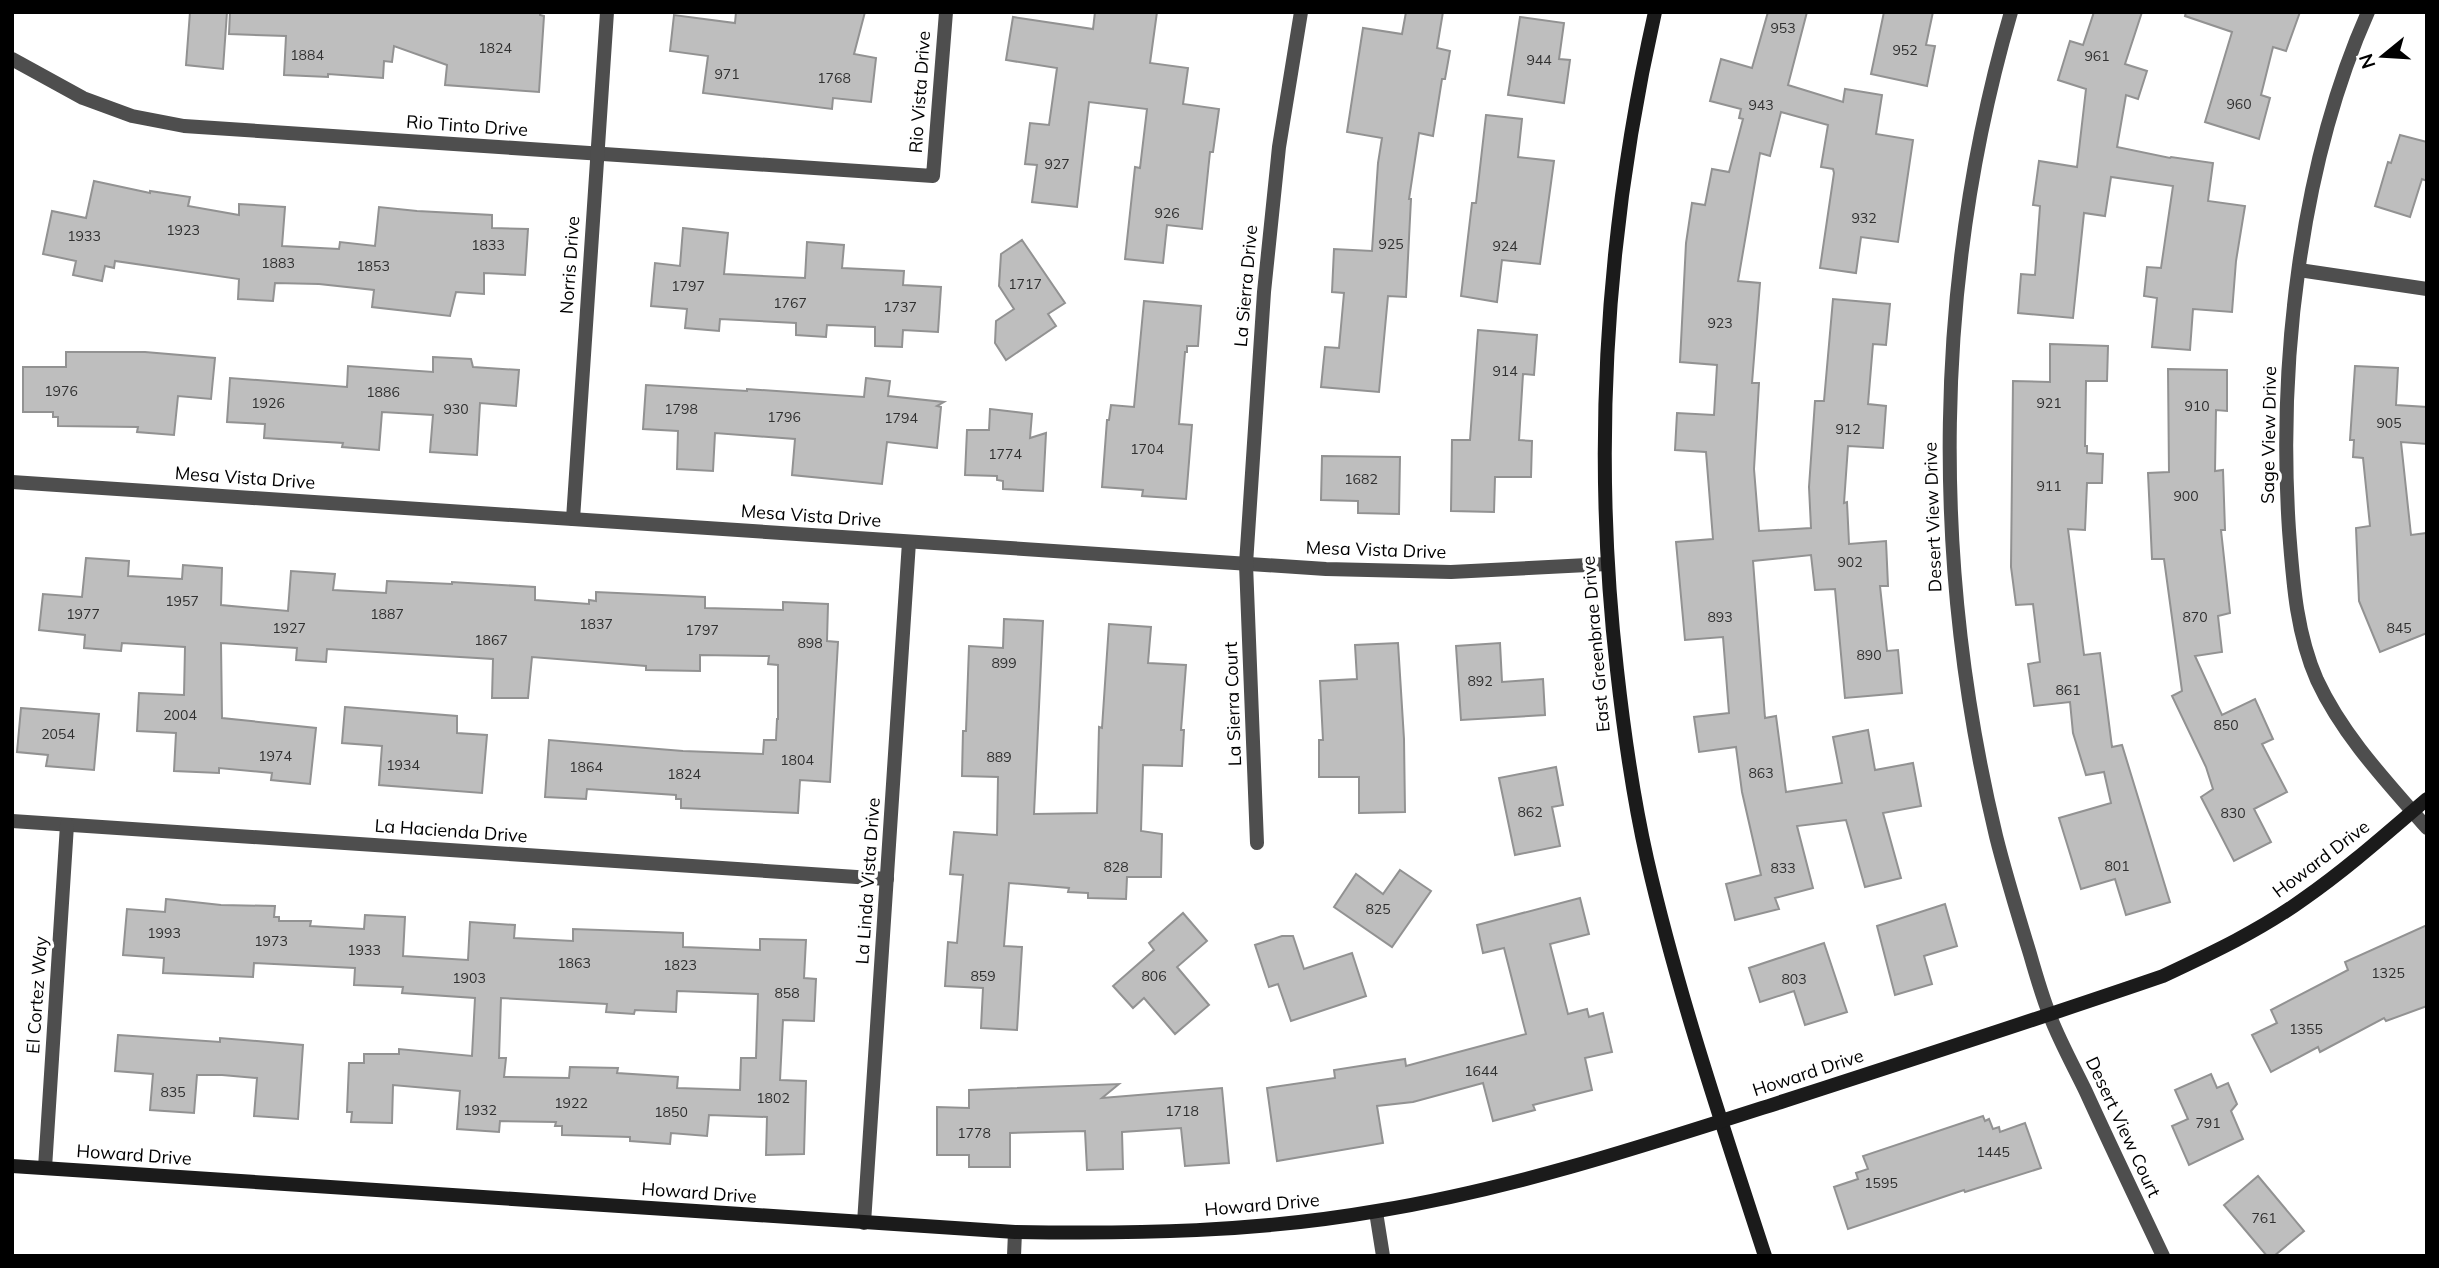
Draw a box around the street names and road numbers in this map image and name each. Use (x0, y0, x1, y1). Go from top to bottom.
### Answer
street label: Rio Vista Drive (904, 30, 935, 154)
street label: Rio Tinto Drive (405, 110, 529, 141)
street label: Norris Drive (555, 215, 584, 315)
street label: La Sierra Drive (1229, 224, 1262, 348)
street label: Sage View Drive (2256, 366, 2281, 504)
street label: Desert View Drive (1918, 442, 1947, 593)
street label: Mesa Vista Drive (174, 461, 316, 494)
street label: Mesa Vista Drive (740, 499, 882, 532)
street label: Mesa Vista Drive (1305, 536, 1447, 563)
street label: East Greenbrae Drive (1576, 555, 1615, 733)
street label: La Sierra Court (1219, 641, 1246, 767)
street label: La Linda Vista Drive (850, 797, 885, 965)
street label: La Hacienda Drive (374, 814, 528, 847)
street label: Howard Drive (2268, 815, 2374, 903)
street label: El Cortez Way (21, 935, 52, 1055)
street label: Howard Drive (1749, 1044, 1866, 1101)
street label: Desert View Court (2081, 1053, 2166, 1201)
street label: Howard Drive (76, 1139, 192, 1170)
street label: Howard Drive (641, 1177, 757, 1208)
street label: Howard Drive (1203, 1188, 1321, 1221)

